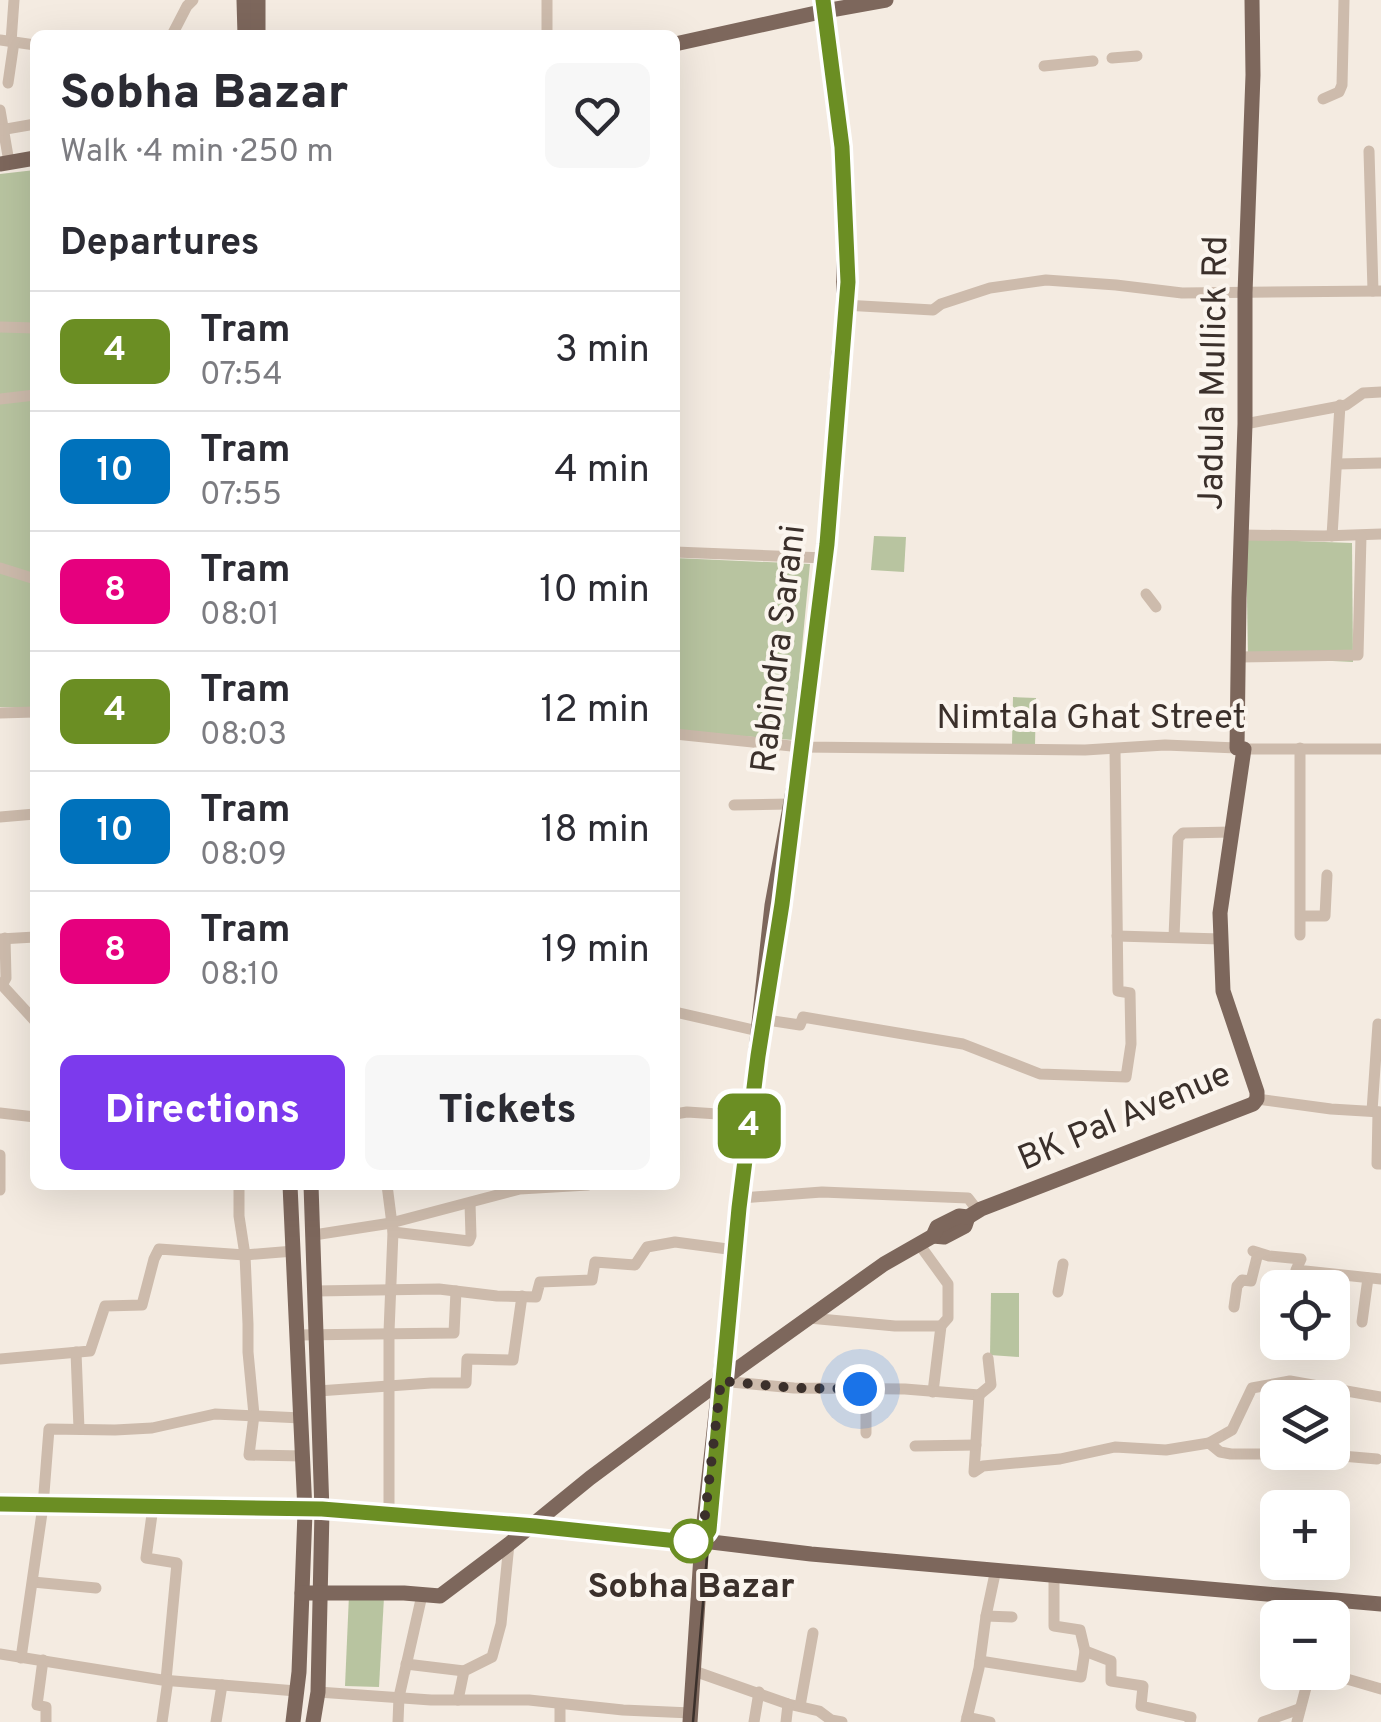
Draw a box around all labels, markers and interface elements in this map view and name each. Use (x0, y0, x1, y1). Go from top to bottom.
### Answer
button: heart (545, 63, 650, 168)
text: Sobha Bazar (60, 65, 348, 125)
text: Walk · 4 min · 250 m (60, 133, 334, 173)
text: Departures (60, 220, 260, 269)
street label: Jadula Mullick Rd (1191, 235, 1239, 511)
text: Tram (200, 307, 291, 356)
text: 3 min (555, 327, 650, 376)
text: 4 (104, 329, 126, 373)
text: 07:54 (200, 356, 283, 396)
text: Tram (200, 427, 291, 476)
text: 4 min (554, 447, 650, 496)
text: 10 (96, 449, 134, 493)
text: 07:55 (200, 476, 282, 516)
street label: Rabindra Sarani (743, 522, 817, 776)
text: Tram (200, 547, 291, 596)
text: 10 min (539, 567, 650, 616)
text: 8 (104, 569, 126, 613)
text: 08:01 (200, 596, 280, 636)
text: Tram (200, 667, 291, 716)
text: 12 min (540, 687, 650, 736)
text: 4 (104, 689, 126, 733)
street label: Nimtala Ghat Street (936, 697, 1246, 741)
text: 08:03 (200, 716, 287, 756)
text: Tram (200, 787, 291, 836)
text: 18 min (540, 807, 650, 856)
text: 10 (96, 809, 134, 853)
text: 08:09 (200, 836, 287, 876)
text: Tram (200, 907, 291, 956)
text: 19 min (541, 927, 650, 976)
text: 8 (104, 929, 126, 973)
text: 08:10 (200, 956, 280, 996)
street label: BK Pal Avenue (1012, 1053, 1238, 1183)
button: Directions (60, 1055, 345, 1170)
button: Tickets (365, 1055, 650, 1170)
line badge: 4 (716, 1094, 782, 1158)
text: 4 (738, 1104, 760, 1148)
map controls (1260, 1270, 1350, 1690)
button: locate (1260, 1270, 1350, 1360)
your location (835, 1364, 885, 1414)
button: layers (1260, 1380, 1350, 1470)
button: + (1260, 1490, 1350, 1580)
marker: Sobha Bazar (670, 1520, 712, 1562)
place label: Sobha Bazar (587, 1566, 795, 1610)
button: − (1260, 1600, 1350, 1690)

